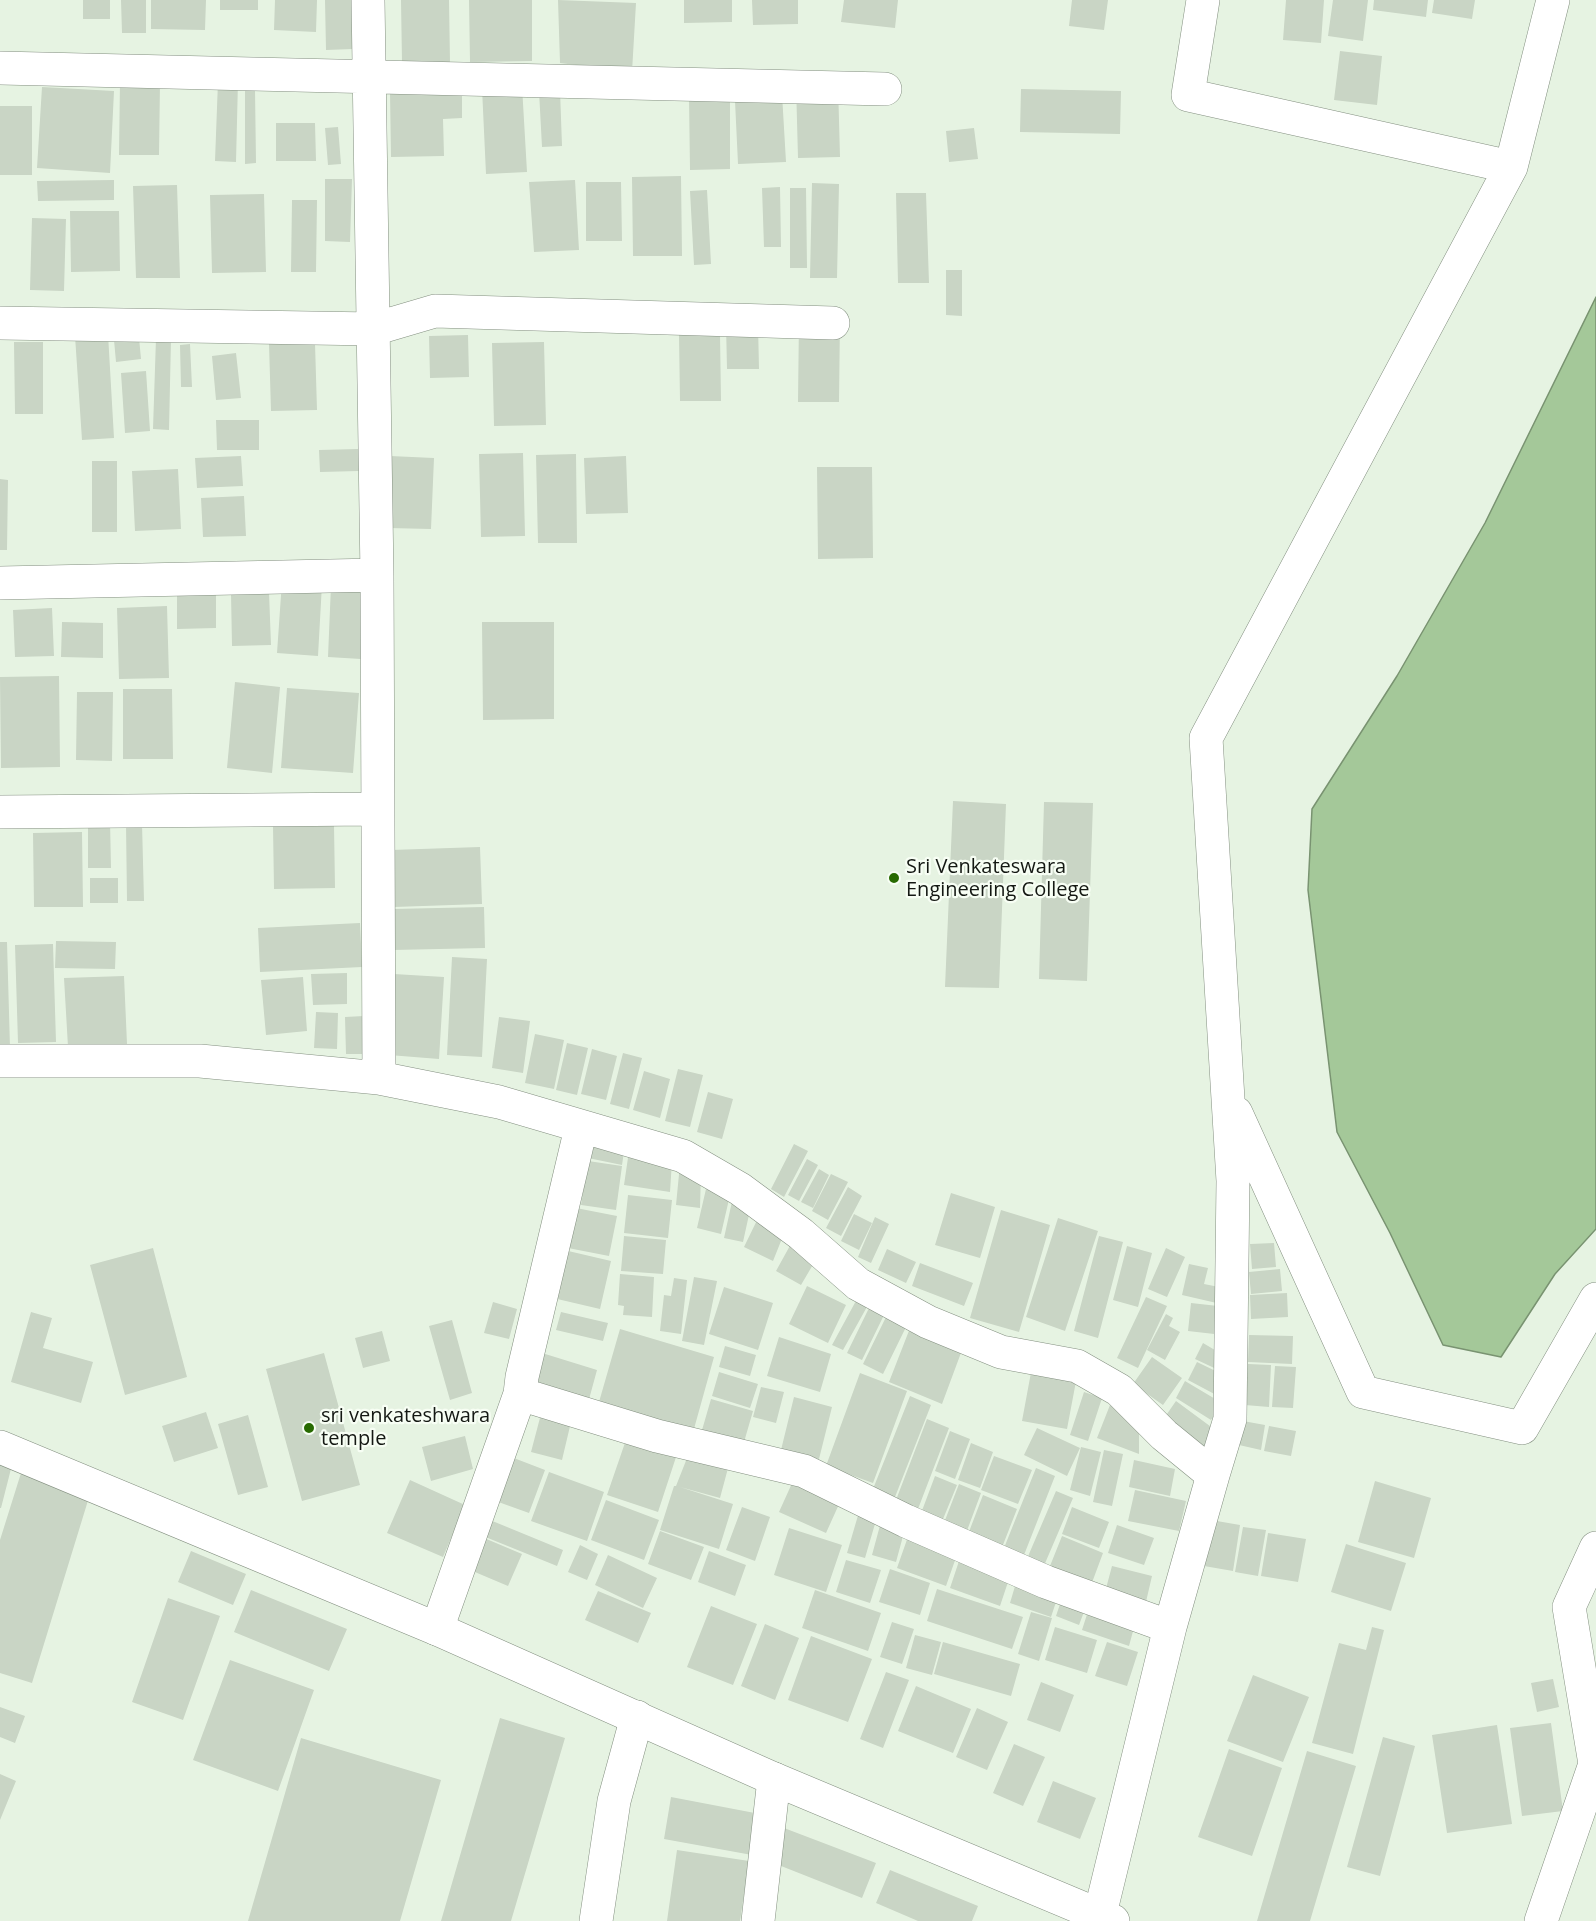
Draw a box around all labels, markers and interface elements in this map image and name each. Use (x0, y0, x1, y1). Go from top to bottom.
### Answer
place label: Sri Venkateswara Engineering College (906, 855, 1090, 902)
marker: Sri Venkateswara Engineering College (887, 871, 901, 885)
place label: sri venkateshwara temple (321, 1404, 490, 1451)
marker: sri venkateshwara temple (302, 1421, 316, 1435)

